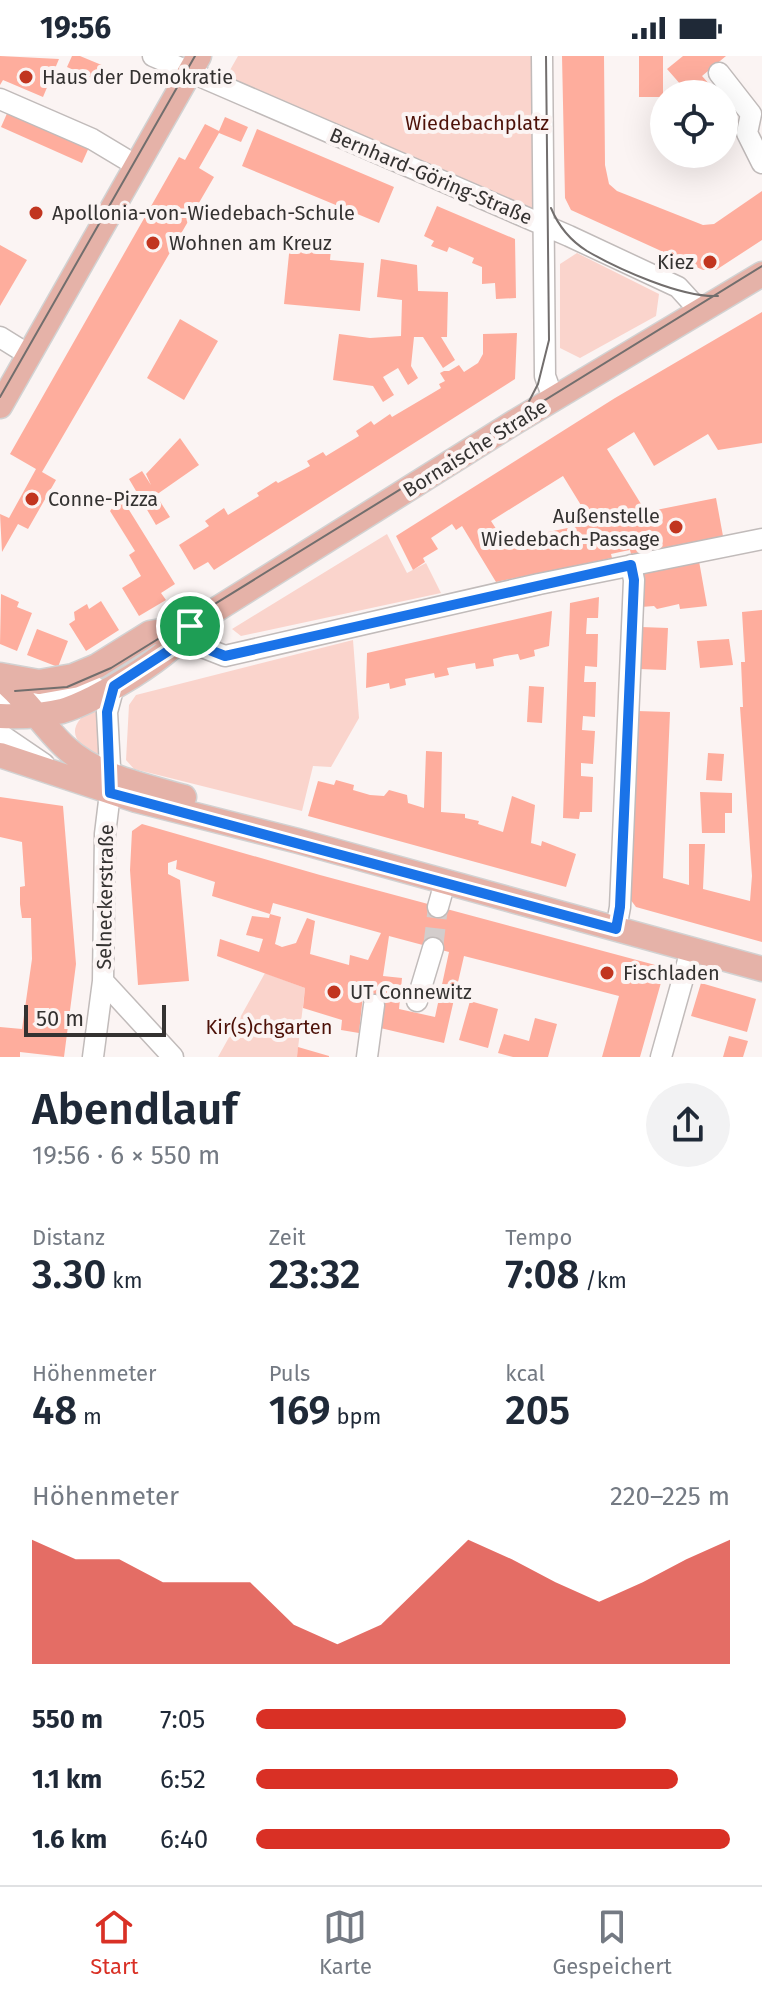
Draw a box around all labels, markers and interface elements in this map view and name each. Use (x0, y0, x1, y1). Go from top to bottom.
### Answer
text: 19:56 (40, 10, 111, 46)
place label: Haus der Demokratie (42, 65, 233, 89)
marker: Haus der Demokratie (17, 68, 35, 86)
map controls (650, 80, 738, 168)
button: locate (650, 80, 738, 168)
park label: Wiedebachplatz (405, 111, 549, 135)
street label: Bernhard-Göring-Straße (326, 122, 536, 230)
place label: Apollonia-von-Wiedebach-Schule (52, 201, 355, 225)
marker: Apollonia-von-Wiedebach-Schule (27, 204, 45, 222)
place label: Wohnen am Kreuz (169, 231, 332, 255)
marker: Wohnen am Kreuz (144, 234, 162, 252)
place label: Kiez (657, 250, 694, 274)
marker: Kiez (701, 253, 719, 271)
street label: Bornaische Straße (399, 394, 551, 502)
place label: Conne-Pizza (48, 487, 158, 511)
marker: Conne-Pizza (23, 490, 41, 508)
place label: Außenstelle Wiedebach-Passage (481, 504, 660, 551)
marker: Außenstelle Wiedebach-Passage (667, 518, 685, 536)
pin (156, 592, 224, 660)
icon: arrive (168, 604, 212, 648)
street label: Selneckerstraße (92, 824, 118, 970)
place label: Fischladen (623, 961, 720, 985)
marker: Fischladen (598, 964, 616, 982)
place label: UT Connewitz (350, 980, 472, 1004)
marker: UT Connewitz (325, 983, 343, 1001)
scale bar (24, 1001, 166, 1037)
text: 50 m (36, 1005, 84, 1032)
park label: Kir(s)chgarten (206, 1015, 332, 1039)
text: Abendlauf (32, 1083, 238, 1136)
button: share (646, 1083, 730, 1167)
text: 19:56 · 6 × 550 m (32, 1140, 220, 1171)
text: Distanz (32, 1224, 105, 1251)
text: Zeit (269, 1224, 306, 1251)
text: Tempo (505, 1224, 572, 1251)
text: 3.30 (32, 1251, 107, 1299)
text: 23:32 (269, 1251, 360, 1299)
text: 7:08 (505, 1251, 580, 1299)
text: km (107, 1267, 142, 1294)
text: /km (580, 1267, 627, 1294)
text: Höhenmeter (32, 1360, 157, 1387)
text: Puls (269, 1360, 310, 1387)
text: kcal (505, 1360, 545, 1387)
text: 48 (32, 1387, 77, 1435)
text: 169 (269, 1387, 331, 1435)
text: 205 (505, 1387, 570, 1435)
text: m (77, 1403, 102, 1430)
text: bpm (331, 1403, 381, 1430)
text: Höhenmeter (32, 1481, 179, 1512)
text: 220–225 m (610, 1481, 730, 1512)
text: 550 m (32, 1704, 103, 1735)
text: 7:05 (160, 1704, 205, 1735)
text: 1.1 km (32, 1764, 102, 1795)
text: 6:52 (160, 1764, 206, 1795)
text: 1.6 km (32, 1824, 107, 1855)
text: 6:40 (160, 1824, 208, 1855)
tab: Start (90, 1905, 138, 1980)
tab: Karte (319, 1905, 372, 1980)
tab: Gespeichert (552, 1905, 672, 1980)

